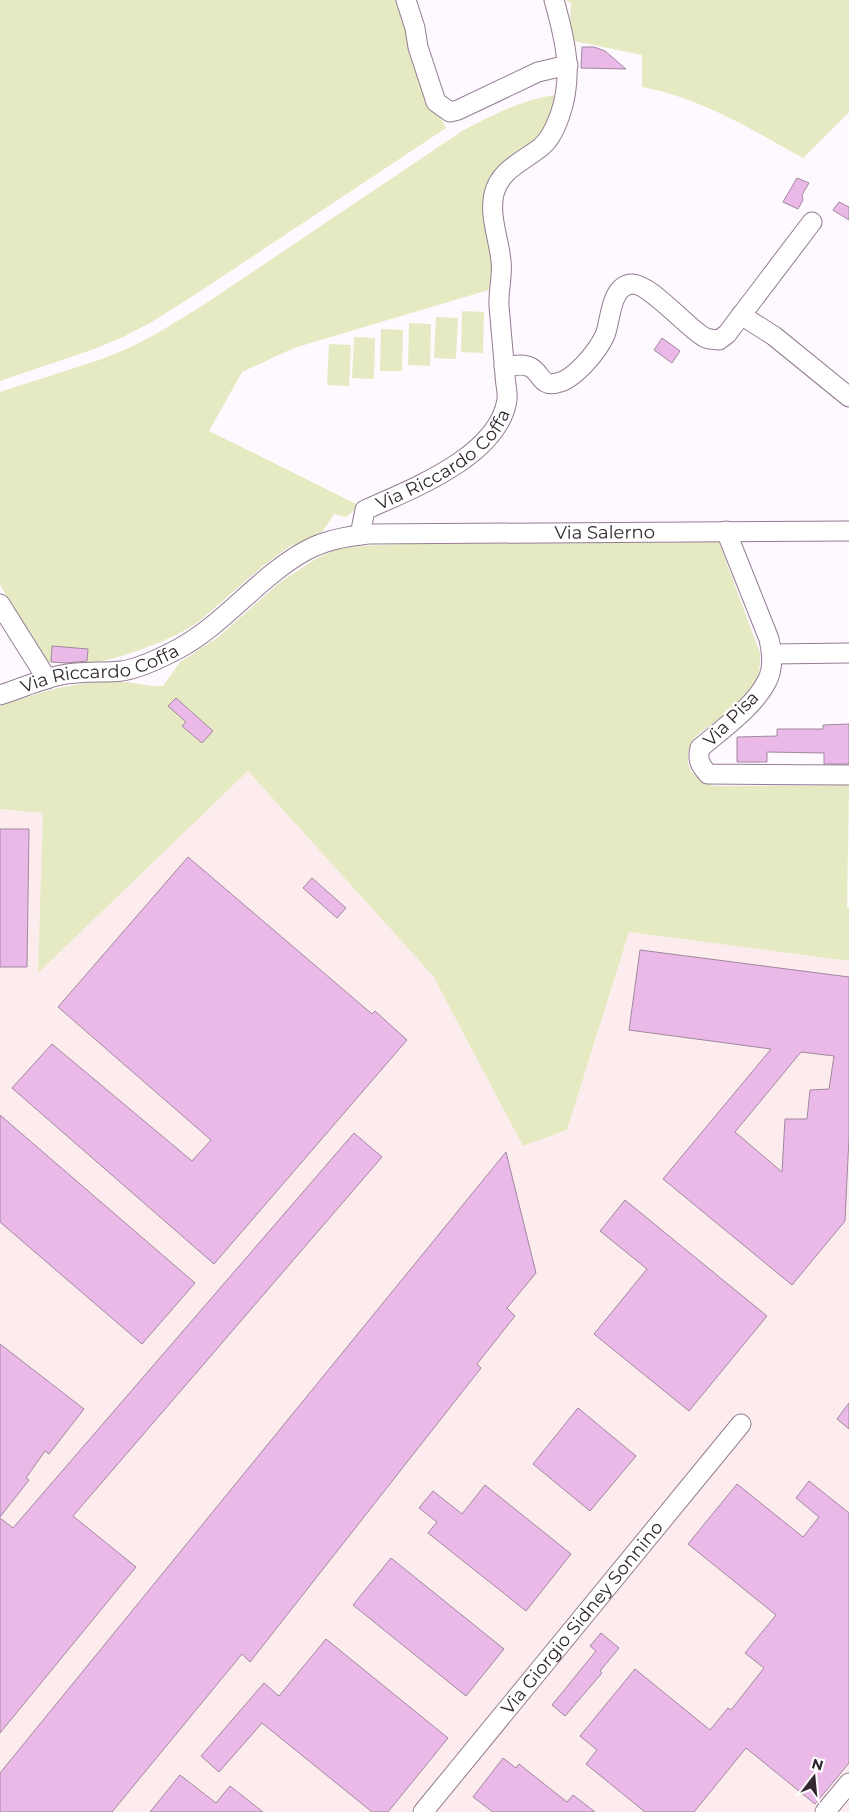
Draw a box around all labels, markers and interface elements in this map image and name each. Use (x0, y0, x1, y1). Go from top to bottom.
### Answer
street label: Via Riccardo Coffa (373, 406, 515, 515)
street label: Via Salerno (554, 521, 655, 544)
street label: Via Riccardo Coffa (18, 639, 183, 698)
street label: Via Pisa (699, 687, 763, 751)
street label: Via Giorgio Sidney Sonnino (496, 1517, 668, 1719)
north arrow (789, 1752, 839, 1802)
text: N (810, 1754, 826, 1775)

